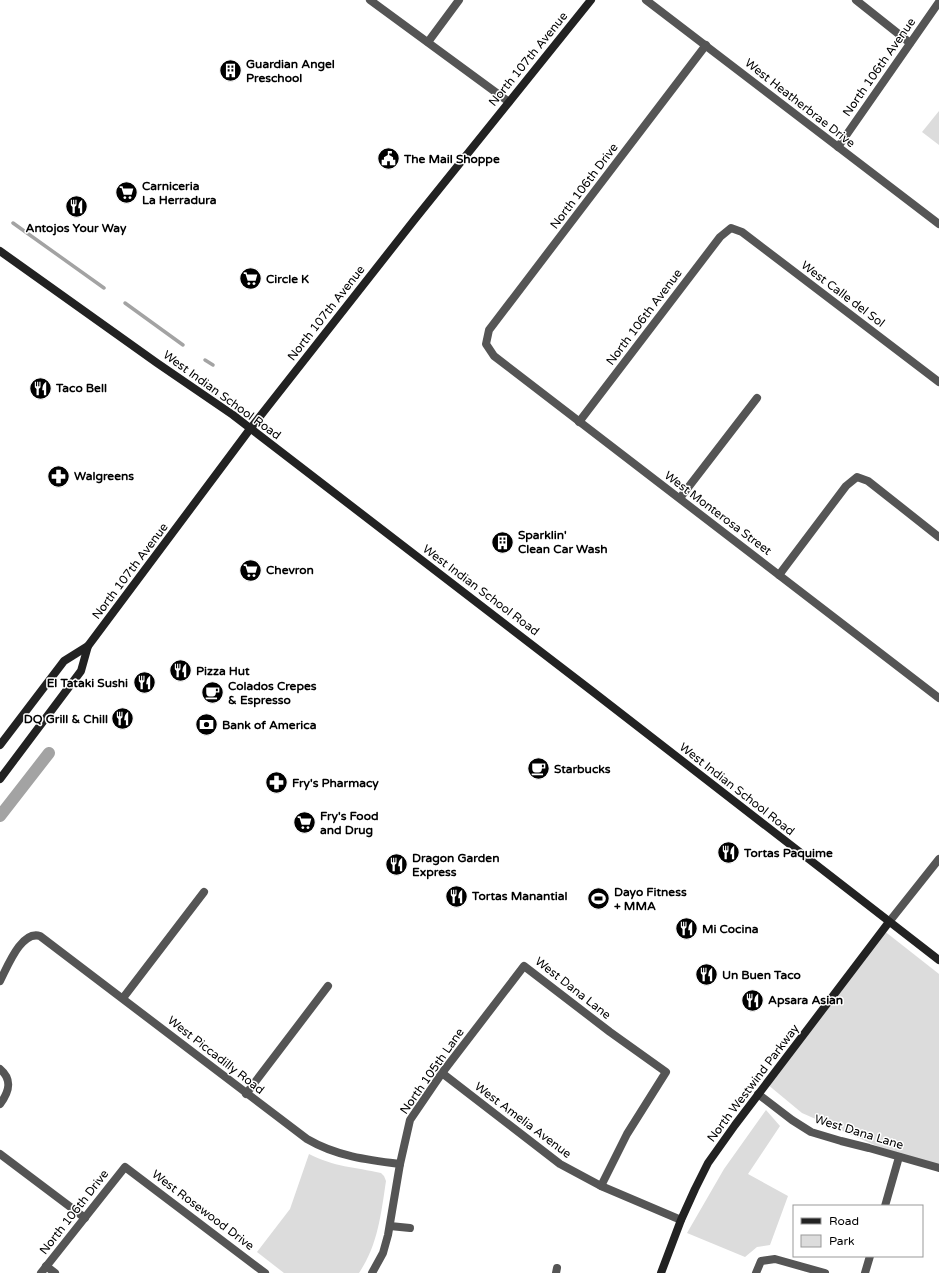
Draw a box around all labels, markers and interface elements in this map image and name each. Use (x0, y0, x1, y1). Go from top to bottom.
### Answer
street label: North 107th Avenue (486, 9, 570, 109)
street label: North 106th Avenue (840, 15, 918, 119)
street label: West Heatherbrae Drive (742, 56, 858, 150)
place label: Guardian Angel Preschool (246, 57, 335, 85)
building icon: Guardian Angel Preschool (217, 58, 243, 84)
street label: North 106th Drive (547, 140, 621, 232)
public building icon: The Mail Shoppe (376, 146, 402, 172)
place label: The Mail Shoppe (403, 152, 500, 167)
place label: Carniceria La Herradura (142, 179, 217, 207)
supermarket icon: Carniceria La Herradura (113, 180, 139, 206)
restaurant icon: Antojos Your Way (63, 194, 89, 220)
place label: Antojos Your Way (26, 221, 127, 236)
street label: West Calle del Sol (798, 258, 888, 330)
street label: North 107th Avenue (284, 262, 368, 363)
supermarket icon: Circle K (238, 266, 264, 292)
street label: North 106th Avenue (603, 266, 685, 368)
place label: Circle K (266, 272, 309, 286)
street label: West Indian School Road (160, 348, 284, 442)
restaurant icon: Taco Bell (27, 375, 53, 401)
place label: Taco Bell (55, 381, 107, 395)
pharmacy icon: Walgreens (46, 463, 72, 489)
street label: West Monterosa Street (662, 468, 775, 558)
place label: Walgreens (74, 469, 134, 484)
street label: North 107th Avenue (89, 520, 171, 622)
place label: Sparklin' Clean Car Wash (518, 528, 608, 556)
building icon: Sparklin' Clean Car Wash (489, 529, 515, 555)
street label: West Indian School Road (420, 542, 542, 638)
supermarket icon: Chevron (238, 557, 264, 583)
place label: Chevron (266, 563, 314, 577)
restaurant icon: Pizza Hut (167, 658, 193, 684)
place label: Pizza Hut (196, 664, 250, 678)
restaurant icon: El Tataki Sushi (131, 670, 157, 696)
place label: El Tataki Sushi (47, 676, 128, 690)
place label: Colados Crepes & Espresso (228, 679, 317, 708)
cafe icon: Colados Crepes & Espresso (200, 680, 226, 706)
restaurant icon: DQ Grill & Chill (110, 706, 136, 732)
place label: DQ Grill & Chill (24, 712, 108, 726)
bank icon: Bank of America (194, 712, 220, 738)
place label: Bank of America (222, 718, 317, 732)
street label: West Indian School Road (677, 740, 797, 838)
cafe icon: Starbucks (525, 756, 551, 782)
place label: Starbucks (554, 762, 611, 776)
pharmacy icon: Fry's Pharmacy (263, 770, 289, 796)
place label: Fry's Pharmacy (292, 776, 379, 791)
place label: Fry's Food and Drug (320, 809, 379, 838)
supermarket icon: Fry's Food and Drug (292, 810, 318, 836)
restaurant icon: Tortas Paquime (715, 840, 741, 866)
place label: Tortas Paquime (743, 846, 833, 861)
place label: Dragon Garden Express (412, 851, 499, 880)
restaurant icon: Dragon Garden Express (384, 852, 410, 878)
restaurant icon: Tortas Manantial (443, 883, 469, 909)
place label: Dayo Fitness + MMA (614, 885, 687, 913)
sports icon: Dayo Fitness + MMA (586, 886, 612, 912)
place label: Tortas Manantial (471, 889, 568, 903)
restaurant icon: Mi Cocina (674, 916, 700, 942)
place label: Mi Cocina (702, 922, 759, 936)
street label: West Dana Lane (532, 954, 614, 1022)
restaurant icon: Un Buen Taco (694, 962, 720, 988)
place label: Un Buen Taco (722, 968, 801, 982)
restaurant icon: Apsara Asian (740, 987, 766, 1013)
place label: Apsara Asian (768, 993, 843, 1008)
street label: West Piccadilly Road (165, 1013, 267, 1097)
street label: North Westwind Parkway (704, 1021, 802, 1145)
street label: North 105th Lane (397, 1025, 467, 1117)
street label: West Amelia Avenue (472, 1079, 574, 1161)
street label: West Dana Lane (813, 1112, 905, 1152)
street label: North 106th Drive (37, 1167, 112, 1257)
street label: West Rosewood Drive (149, 1167, 257, 1253)
legend (793, 1205, 923, 1257)
text: Road (829, 1214, 859, 1228)
text: Park (829, 1234, 855, 1248)

